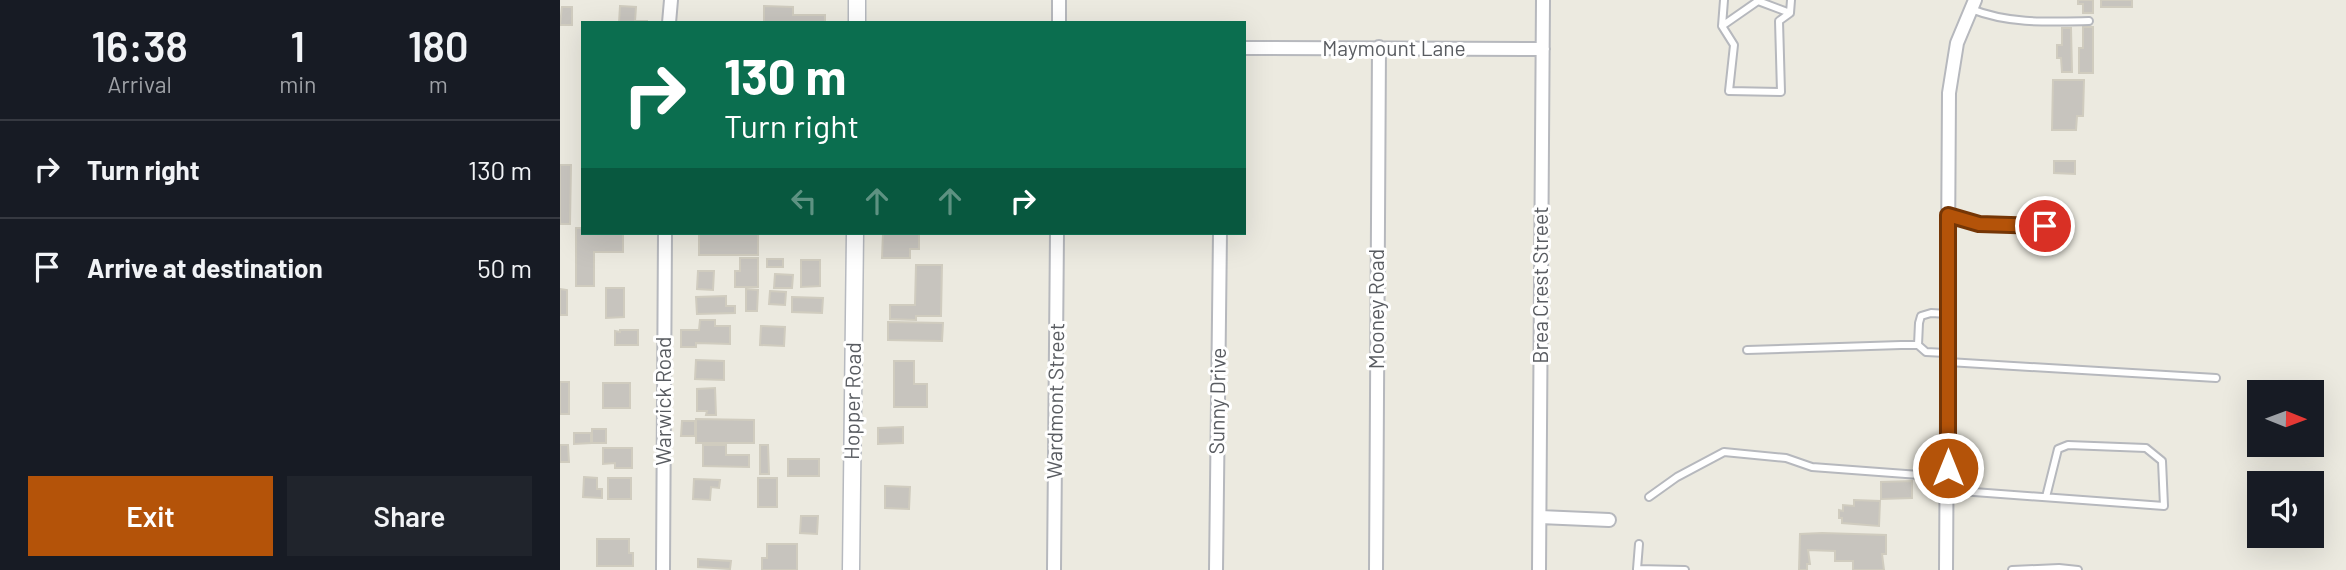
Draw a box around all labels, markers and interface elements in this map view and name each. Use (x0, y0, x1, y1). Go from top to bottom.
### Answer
text: 16:38 (91, 20, 188, 70)
text: 1 (290, 20, 305, 70)
text: 180 (408, 20, 469, 70)
street label: Maymount Lane (1322, 35, 1466, 60)
text: 130 m (724, 46, 846, 105)
icon: right (609, 49, 700, 140)
text: Arrival (107, 70, 172, 98)
text: min (279, 70, 316, 98)
text: m (429, 70, 448, 98)
text: Turn right (724, 106, 859, 144)
icon: right (28, 150, 66, 188)
text: Turn right (87, 154, 200, 185)
text: 130 m (468, 154, 532, 185)
icon: left (785, 182, 823, 220)
icon: ahead (858, 182, 896, 220)
icon: ahead (931, 182, 969, 220)
icon: right (1004, 182, 1042, 220)
pin (2015, 196, 2075, 256)
street label: Brea Crest Street (1527, 206, 1552, 364)
icon: arrive (2026, 207, 2064, 245)
icon: arrive (28, 248, 66, 286)
street label: Mooney Road (1363, 249, 1388, 369)
text: Arrive at destination (87, 252, 323, 283)
text: 50 m (477, 252, 532, 283)
street label: Wardmont Street (1041, 323, 1068, 479)
street label: Warwick Road (650, 337, 675, 465)
street label: Hopper Road (838, 342, 865, 460)
street label: Sunny Drive (1203, 347, 1230, 455)
north arrow (2247, 380, 2324, 457)
map controls (2247, 380, 2324, 548)
position arrow (1911, 431, 1985, 505)
button: sound (2247, 471, 2324, 548)
button: Exit (28, 476, 273, 556)
button: Share (287, 476, 532, 556)

